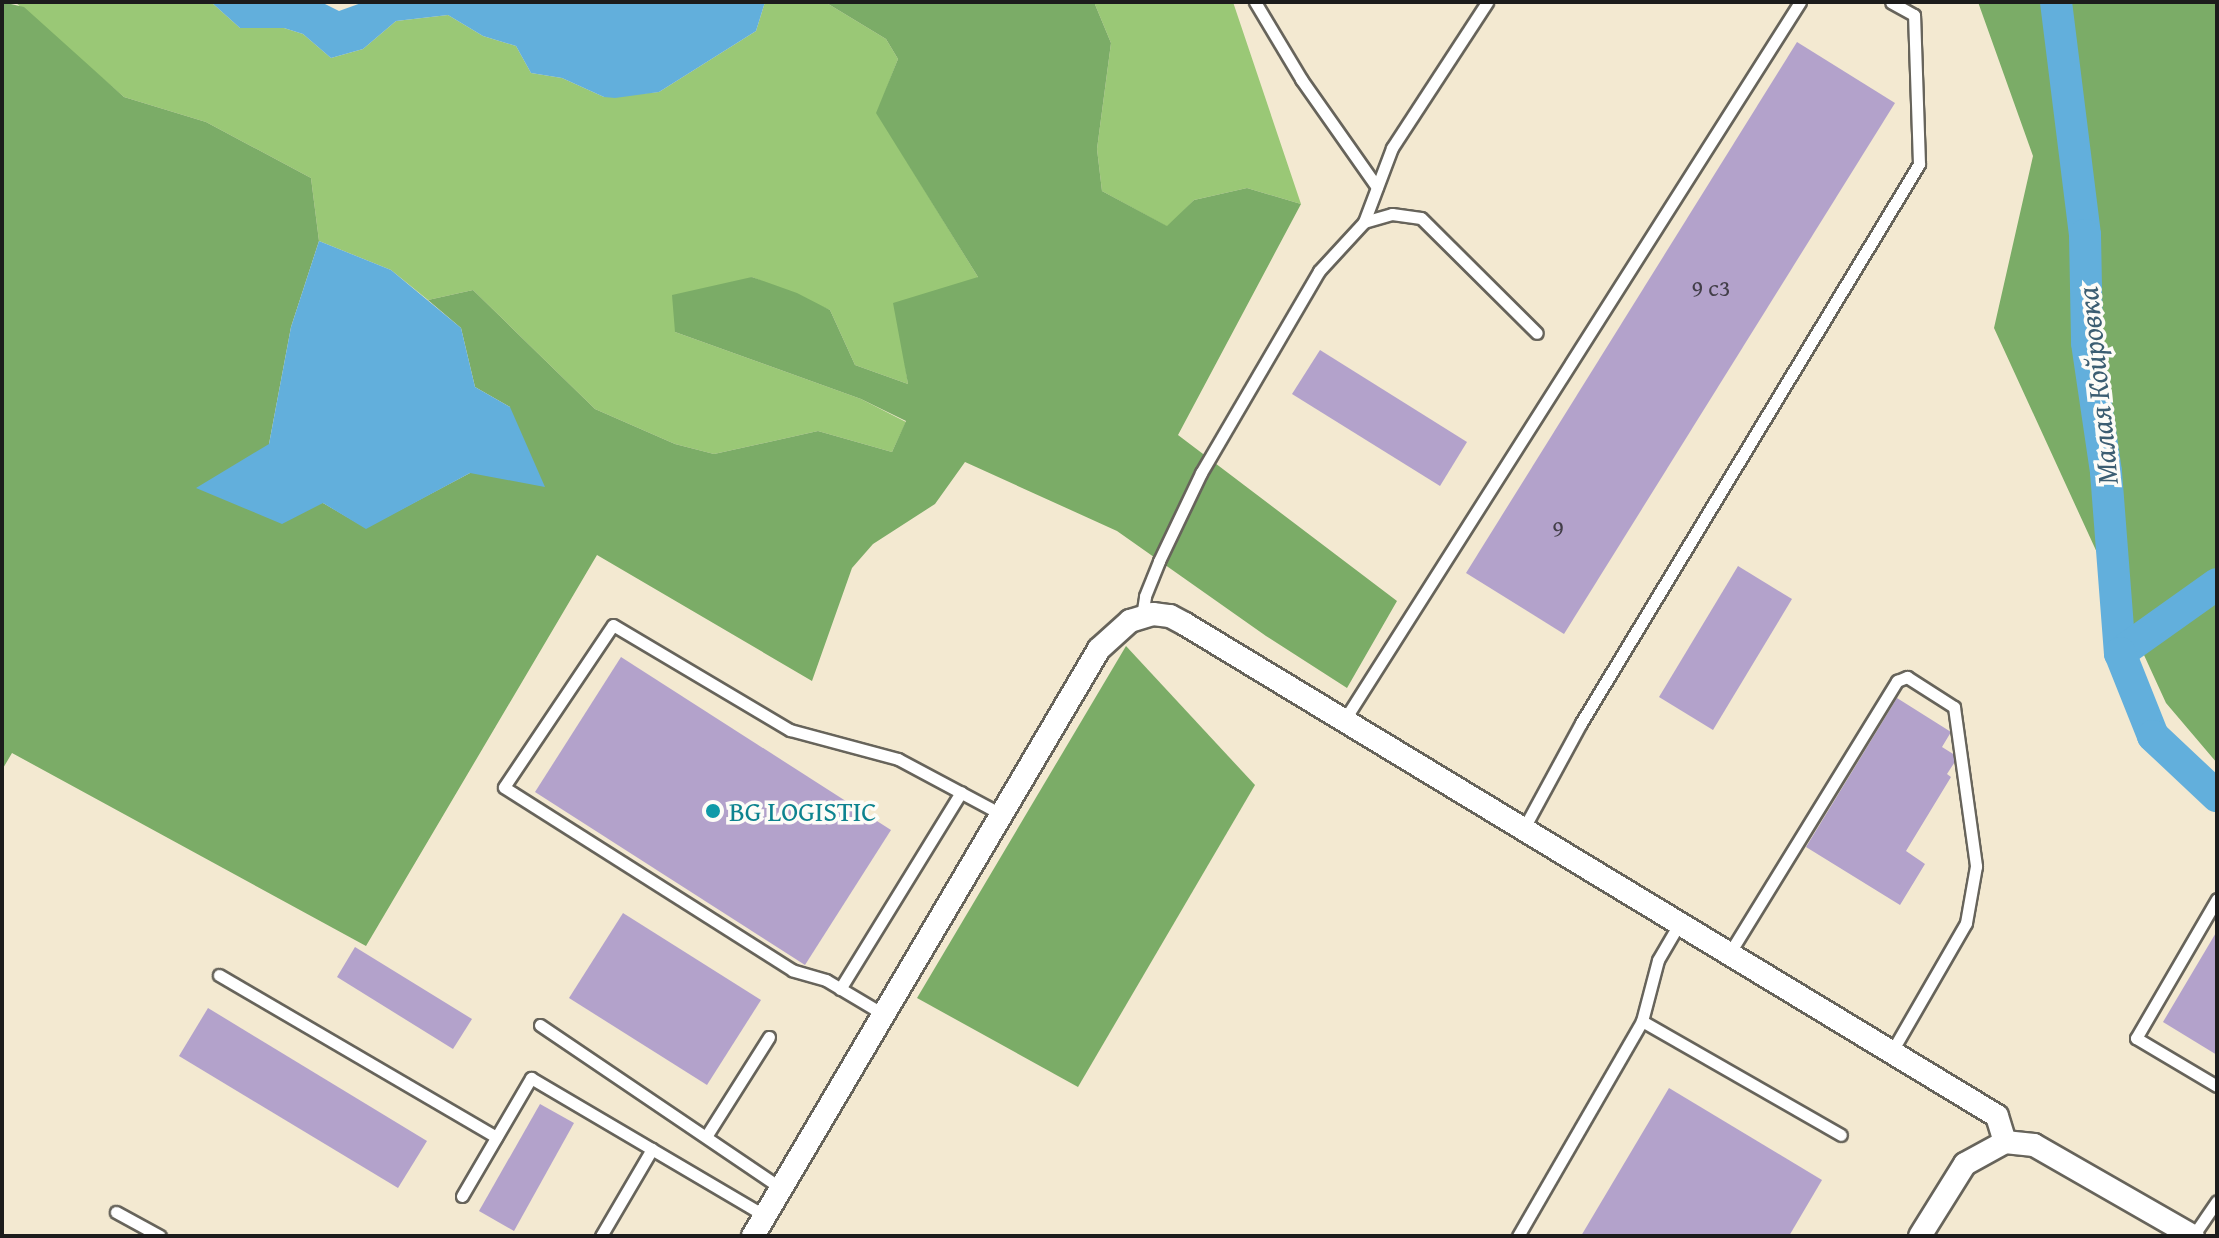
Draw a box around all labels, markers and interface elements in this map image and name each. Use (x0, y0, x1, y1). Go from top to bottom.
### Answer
house number: 9 с3 (1691, 274, 1731, 302)
water label: Малая Койровка (2069, 285, 2125, 487)
house number: 9 (1552, 514, 1564, 542)
place label: BG LOGISTIC (729, 794, 877, 828)
marker: BG LOGISTIC (704, 802, 722, 820)

